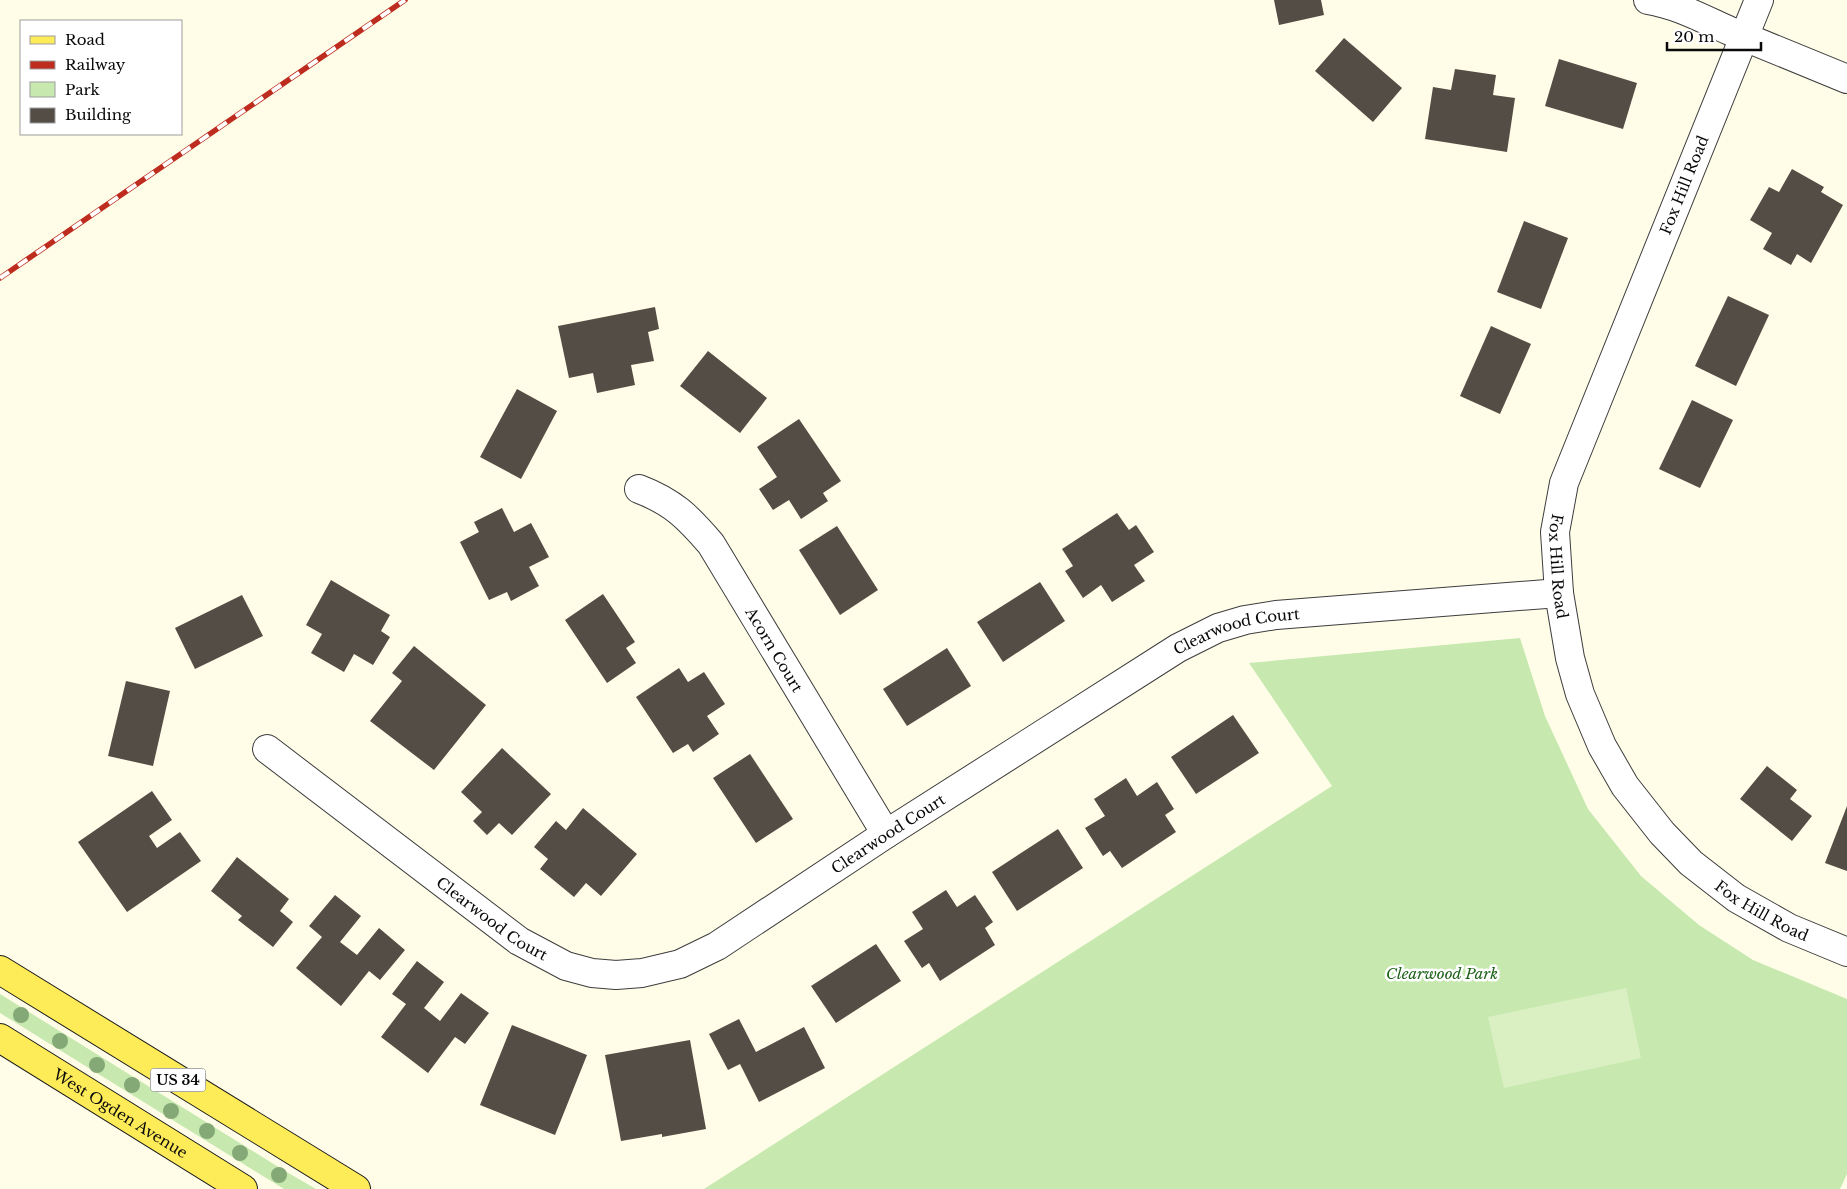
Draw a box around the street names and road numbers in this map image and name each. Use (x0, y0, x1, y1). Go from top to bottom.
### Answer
street label: Fox Hill Road (1656, 133, 1712, 237)
street label: Fox Hill Road (1545, 512, 1573, 620)
street label: Acorn Court (741, 603, 808, 696)
street label: Clearwood Court (1170, 604, 1301, 658)
street label: Clearwood Court (827, 789, 949, 877)
street label: Clearwood Court (433, 872, 551, 964)
street label: Fox Hill Road (1711, 876, 1812, 945)
street label: West Ogden Avenue (49, 1063, 191, 1162)
road number: US 34 (150, 1068, 206, 1092)

